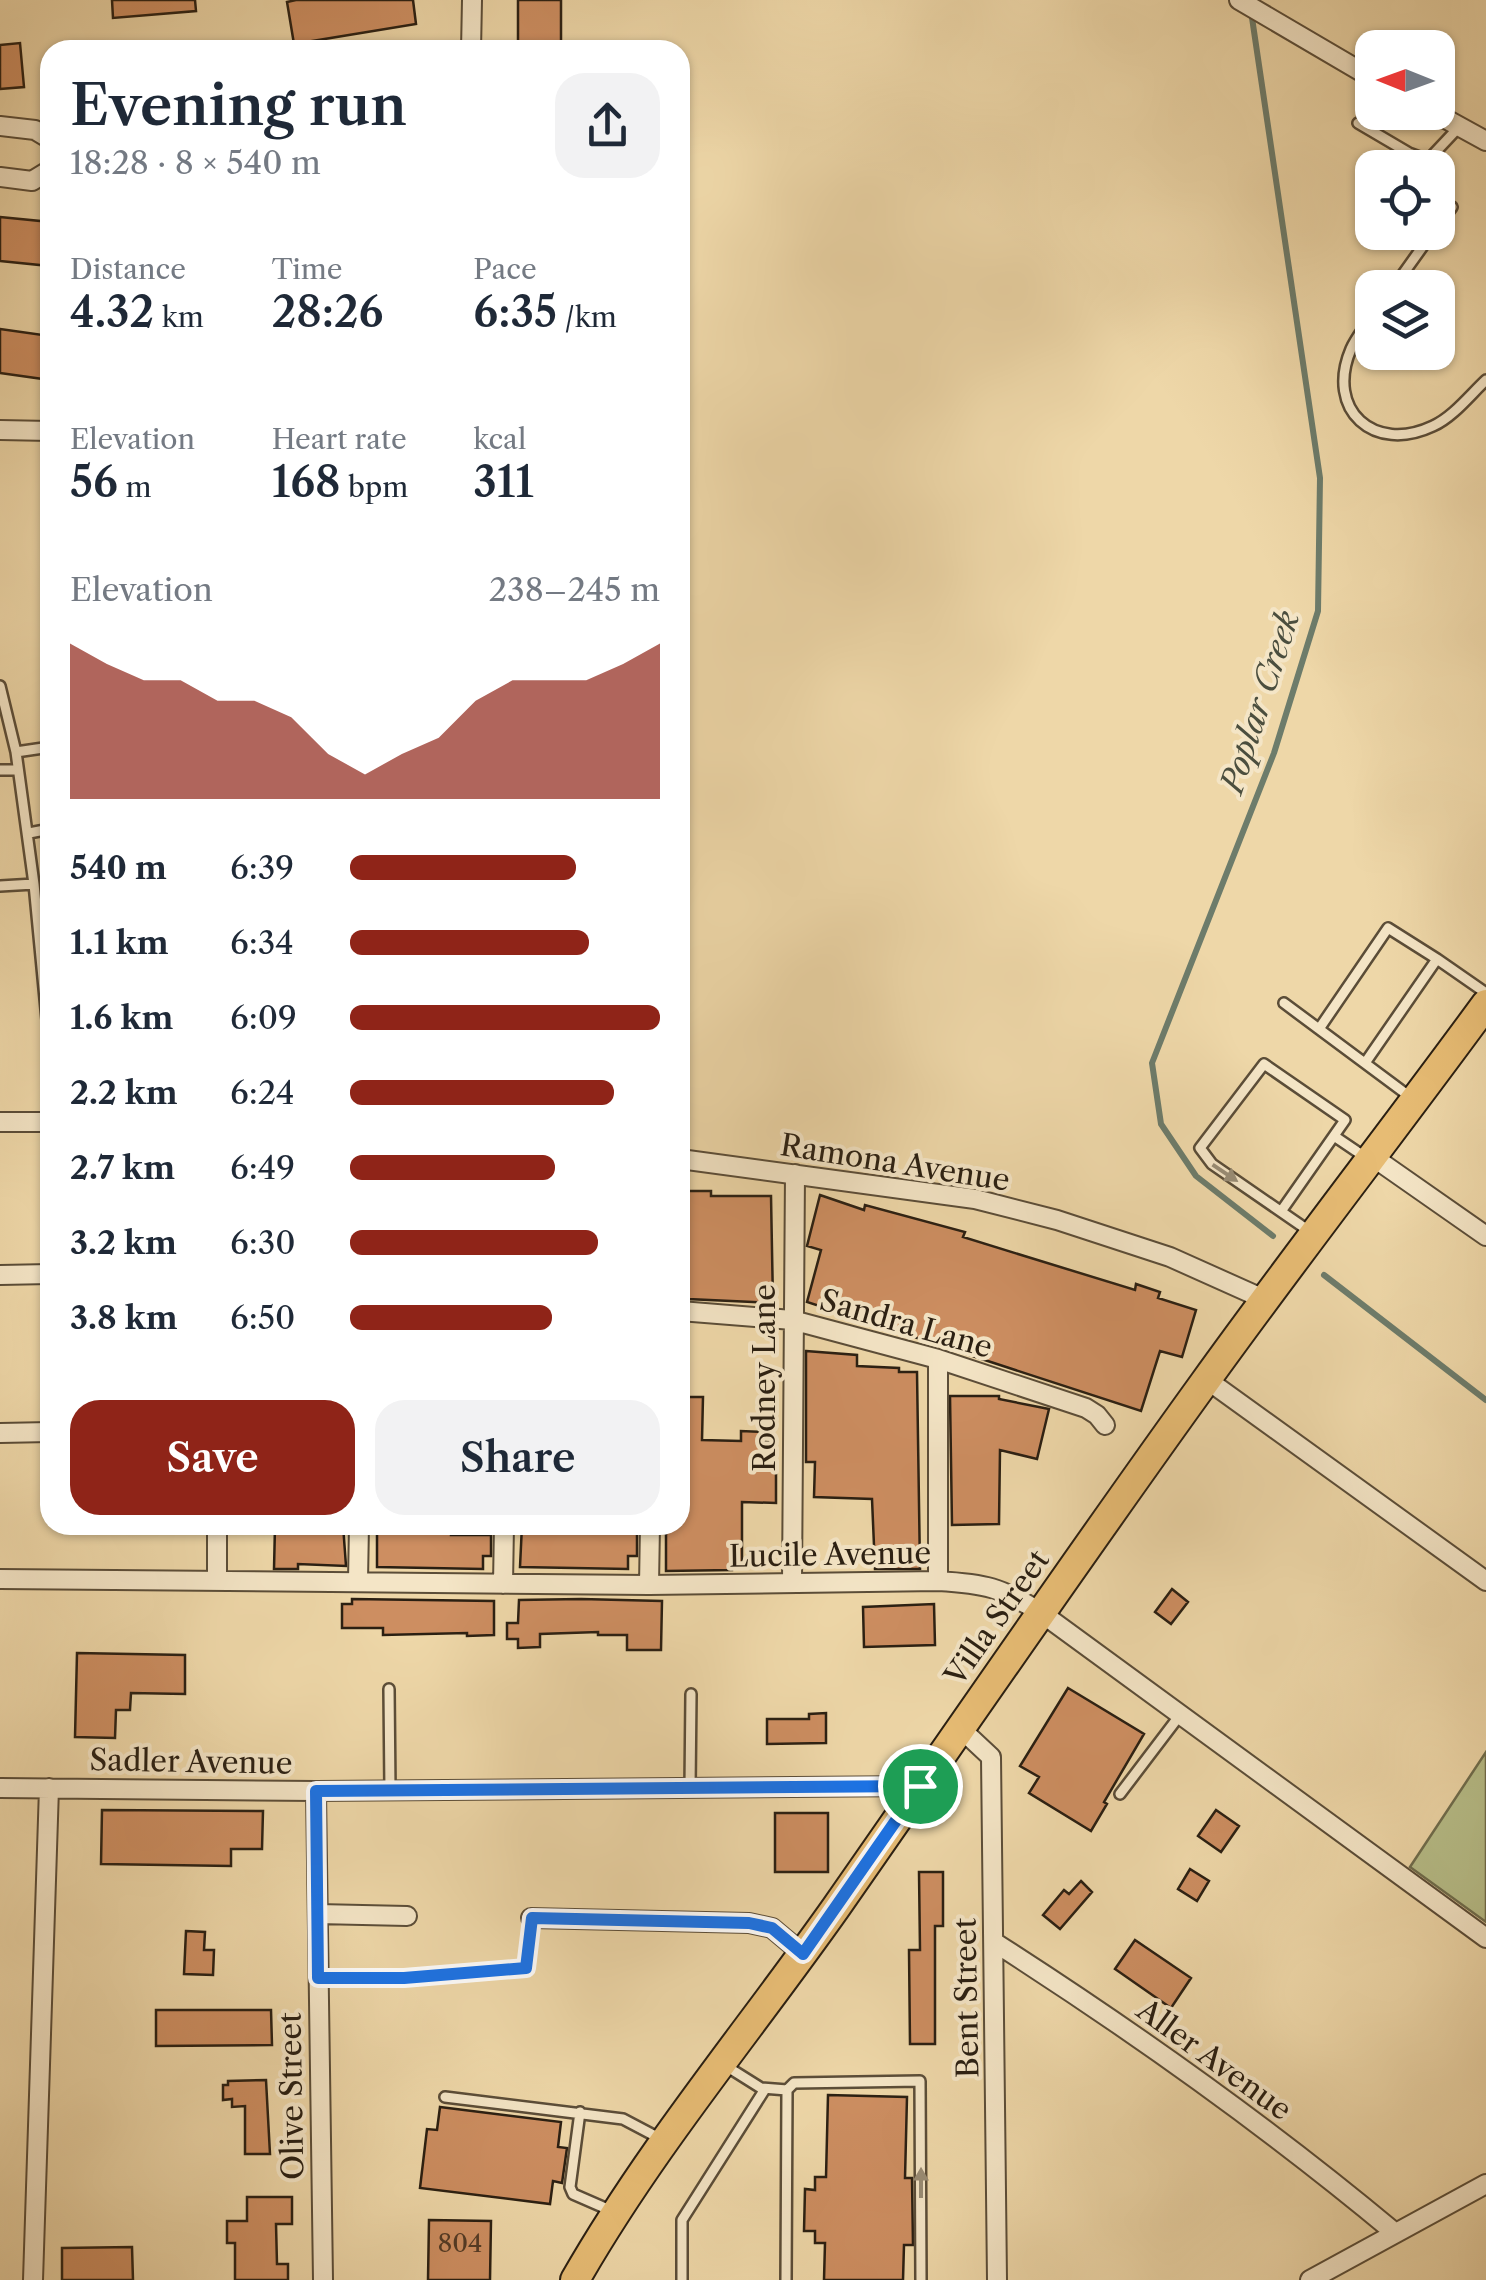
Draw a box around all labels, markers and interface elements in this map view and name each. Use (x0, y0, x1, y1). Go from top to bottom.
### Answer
north arrow (1355, 30, 1455, 130)
map controls (1355, 30, 1455, 370)
text: Evening run (70, 72, 407, 139)
button: share (555, 73, 660, 178)
text: 18:28 · 8 × 540 m (70, 143, 321, 182)
button: locate (1355, 150, 1455, 250)
text: Distance (70, 252, 186, 286)
text: Time (272, 252, 342, 286)
text: Pace (473, 252, 537, 286)
button: layers (1355, 270, 1455, 370)
text: 4.32 (70, 286, 154, 338)
text: 28:26 (272, 286, 384, 338)
text: 6:35 (473, 286, 557, 338)
text: km (154, 300, 204, 334)
text: /km (557, 300, 617, 334)
text: Elevation (70, 422, 195, 456)
text: Heart rate (272, 422, 407, 456)
text: kcal (473, 422, 526, 456)
text: 56 (70, 456, 118, 508)
text: 168 (272, 456, 341, 508)
text: 311 (473, 456, 534, 508)
text: m (118, 470, 152, 504)
text: bpm (341, 470, 408, 504)
text: Elevation (70, 570, 213, 609)
text: 238–245 m (489, 570, 660, 609)
water label: Poplar Creek (1211, 606, 1307, 801)
text: 540 m (70, 848, 167, 887)
text: 6:39 (230, 848, 294, 887)
text: 1.1 km (70, 923, 169, 962)
text: 6:34 (230, 923, 294, 962)
text: 1.6 km (70, 998, 173, 1037)
text: 6:09 (230, 998, 297, 1037)
text: 2.2 km (70, 1073, 178, 1112)
text: 6:24 (230, 1073, 295, 1112)
street label: Ramona Avenue (778, 1126, 1012, 1199)
text: 2.7 km (70, 1148, 175, 1187)
text: 6:49 (230, 1148, 295, 1187)
one-way arrow (1212, 1163, 1239, 1182)
text: 3.2 km (70, 1223, 177, 1262)
text: 6:30 (230, 1223, 296, 1262)
street label: Sandra Lane (816, 1281, 997, 1366)
street label: Rodney Lane (746, 1284, 783, 1472)
text: 3.8 km (70, 1298, 178, 1337)
text: 6:50 (230, 1298, 295, 1337)
button: Save (70, 1400, 355, 1515)
button: Share (375, 1400, 660, 1515)
street label: Lucile Avenue (729, 1534, 931, 1575)
street label: Villa Street (936, 1542, 1057, 1693)
street label: Sadler Avenue (89, 1741, 293, 1782)
pin (878, 1744, 963, 1829)
icon: arrive (893, 1759, 948, 1814)
street label: Bent Street (947, 1917, 986, 2078)
street label: Aller Avenue (1129, 1990, 1299, 2128)
street label: Olive Street (272, 2011, 311, 2180)
one-way arrow (913, 2166, 929, 2198)
house number: 804 (437, 2228, 483, 2259)

